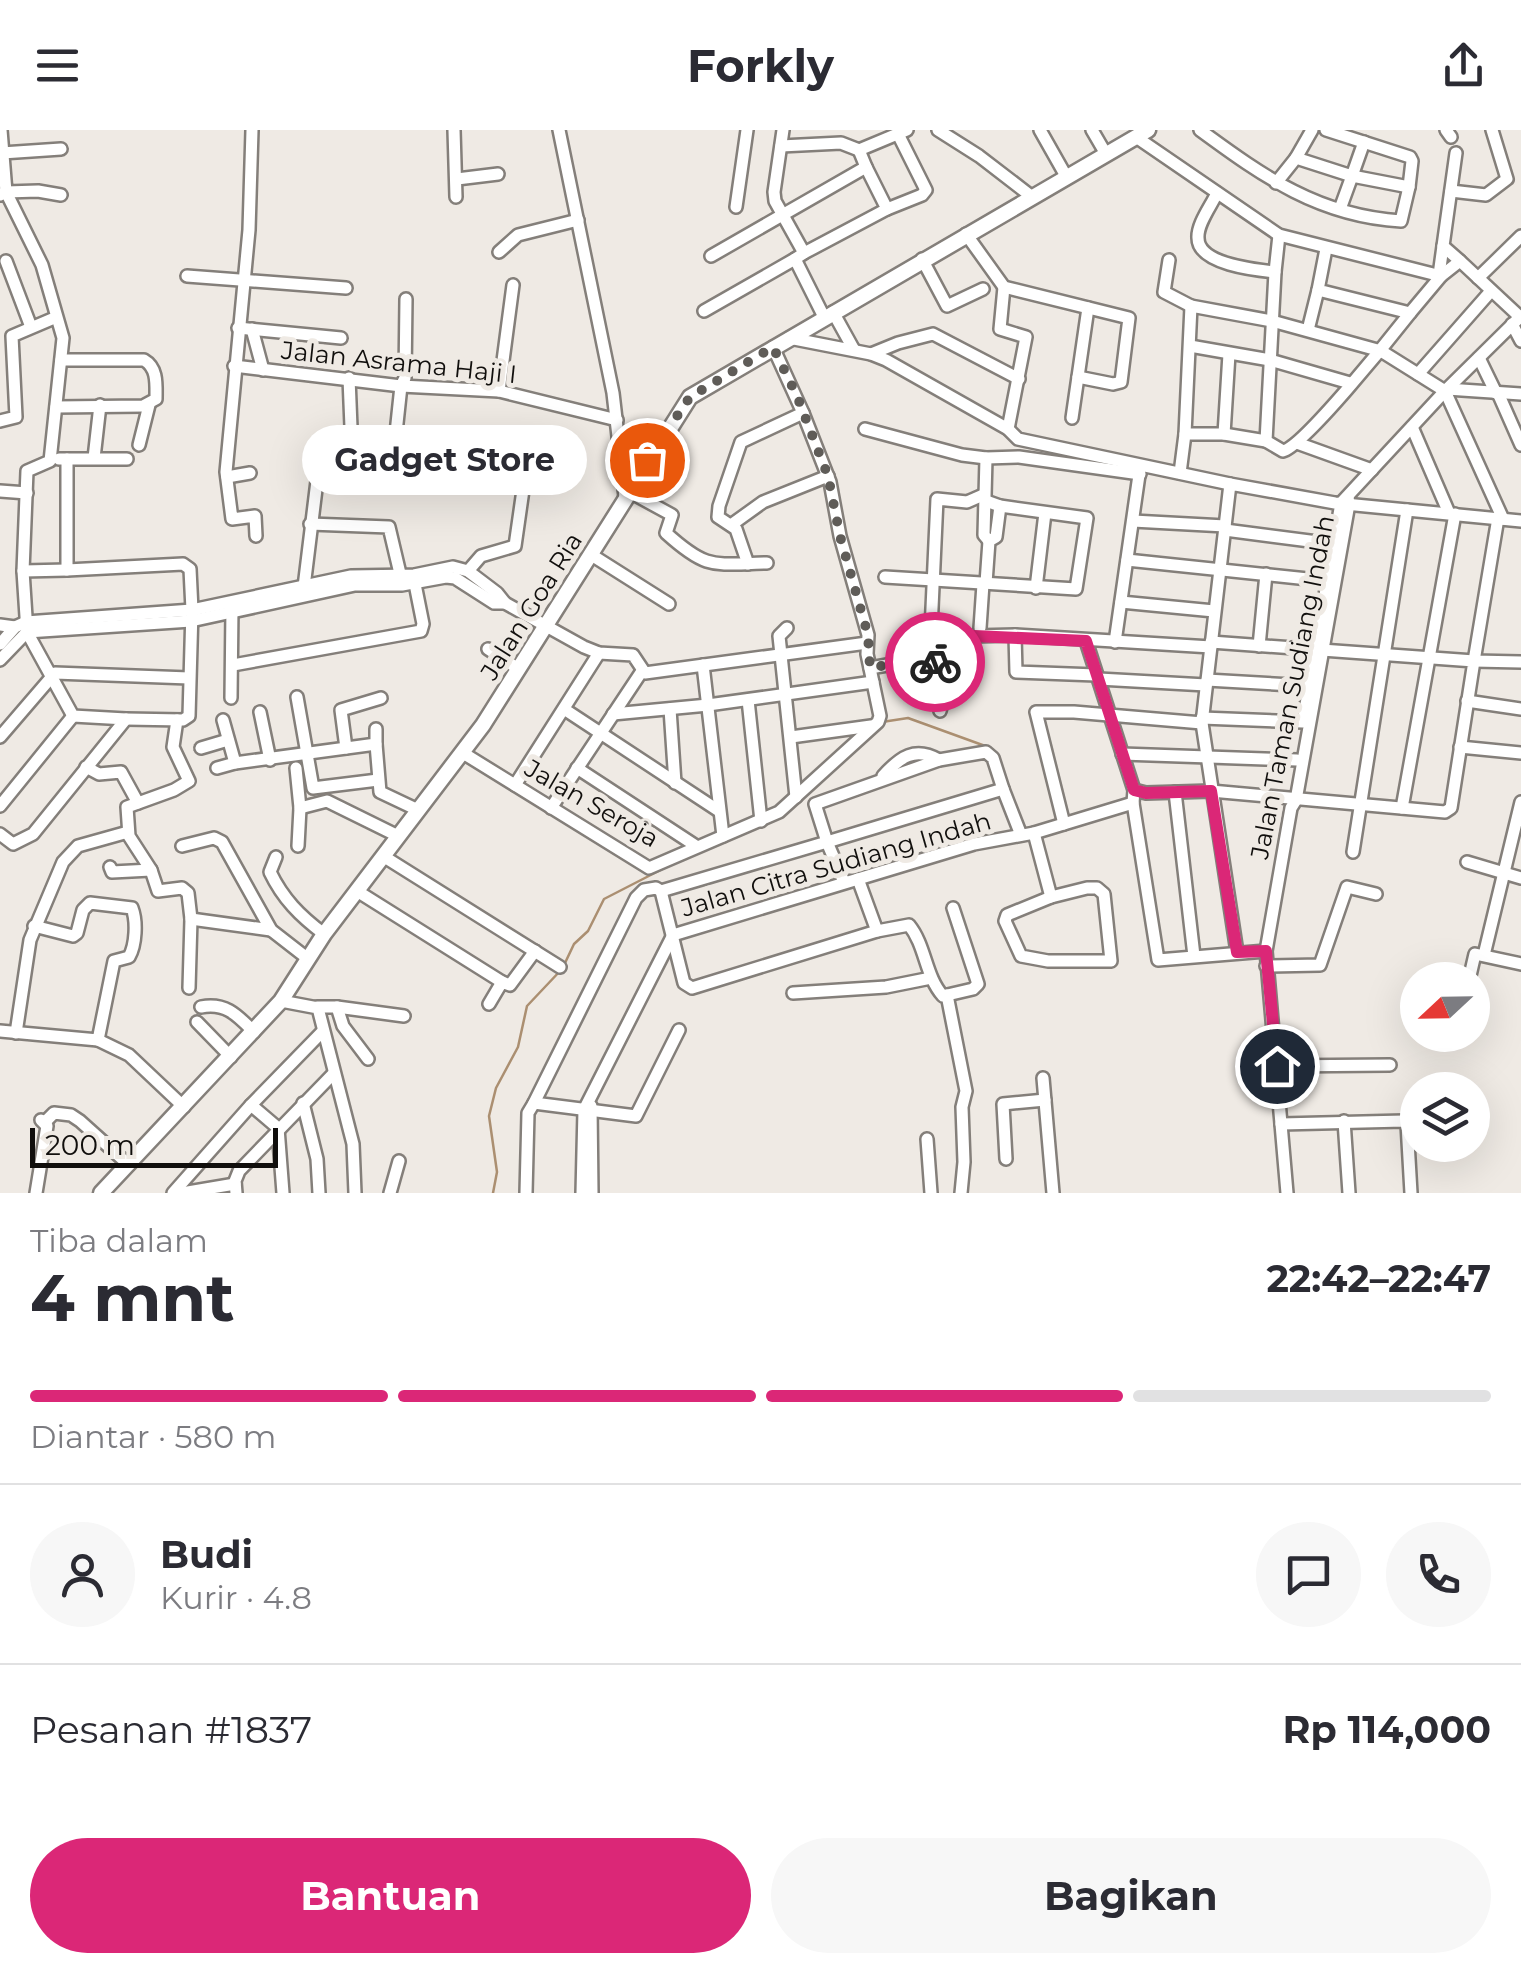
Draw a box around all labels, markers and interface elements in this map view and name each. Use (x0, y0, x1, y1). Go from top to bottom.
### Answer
icon: menu (30, 38, 85, 93)
text: Forkly (687, 38, 834, 93)
icon: share (1436, 38, 1491, 93)
street label: Jalan Asrama Haji I (279, 335, 518, 389)
pin (605, 418, 690, 503)
callout: Gadget Store (302, 425, 587, 495)
icon: bag (620, 433, 675, 488)
text: Gadget Store (334, 440, 555, 479)
street label: Jalan Taman Sudiang Indah (1244, 513, 1340, 862)
street label: Jalan Goa Ria (473, 527, 588, 686)
courier (885, 612, 985, 712)
icon: bike (908, 635, 963, 690)
street label: Jalan Seroja (519, 752, 664, 853)
street label: Jalan Citra Sudiang Indah (677, 805, 994, 923)
north arrow (1400, 962, 1490, 1052)
map controls (1400, 962, 1490, 1162)
pin (1235, 1024, 1320, 1109)
icon: home (1250, 1039, 1305, 1094)
button: layers (1400, 1072, 1490, 1162)
scale bar (30, 1123, 278, 1168)
text: 200 m (45, 1128, 135, 1162)
text: Tiba dalam (30, 1221, 208, 1260)
text: 22:42–22:47 (1266, 1255, 1491, 1302)
text: 4 mnt (30, 1258, 235, 1337)
text: Diantar · 580 m (30, 1417, 277, 1456)
button: person (30, 1522, 135, 1627)
button: chat (1256, 1522, 1361, 1627)
button: phone (1386, 1522, 1491, 1627)
text: Budi (160, 1531, 253, 1578)
text: Kurir · 4.8 (160, 1578, 312, 1617)
text: Pesanan #1837 (30, 1706, 312, 1753)
text: Rp 114,000 (1283, 1706, 1491, 1753)
button: Bantuan (30, 1838, 751, 1953)
button: Bagikan (771, 1838, 1491, 1953)

